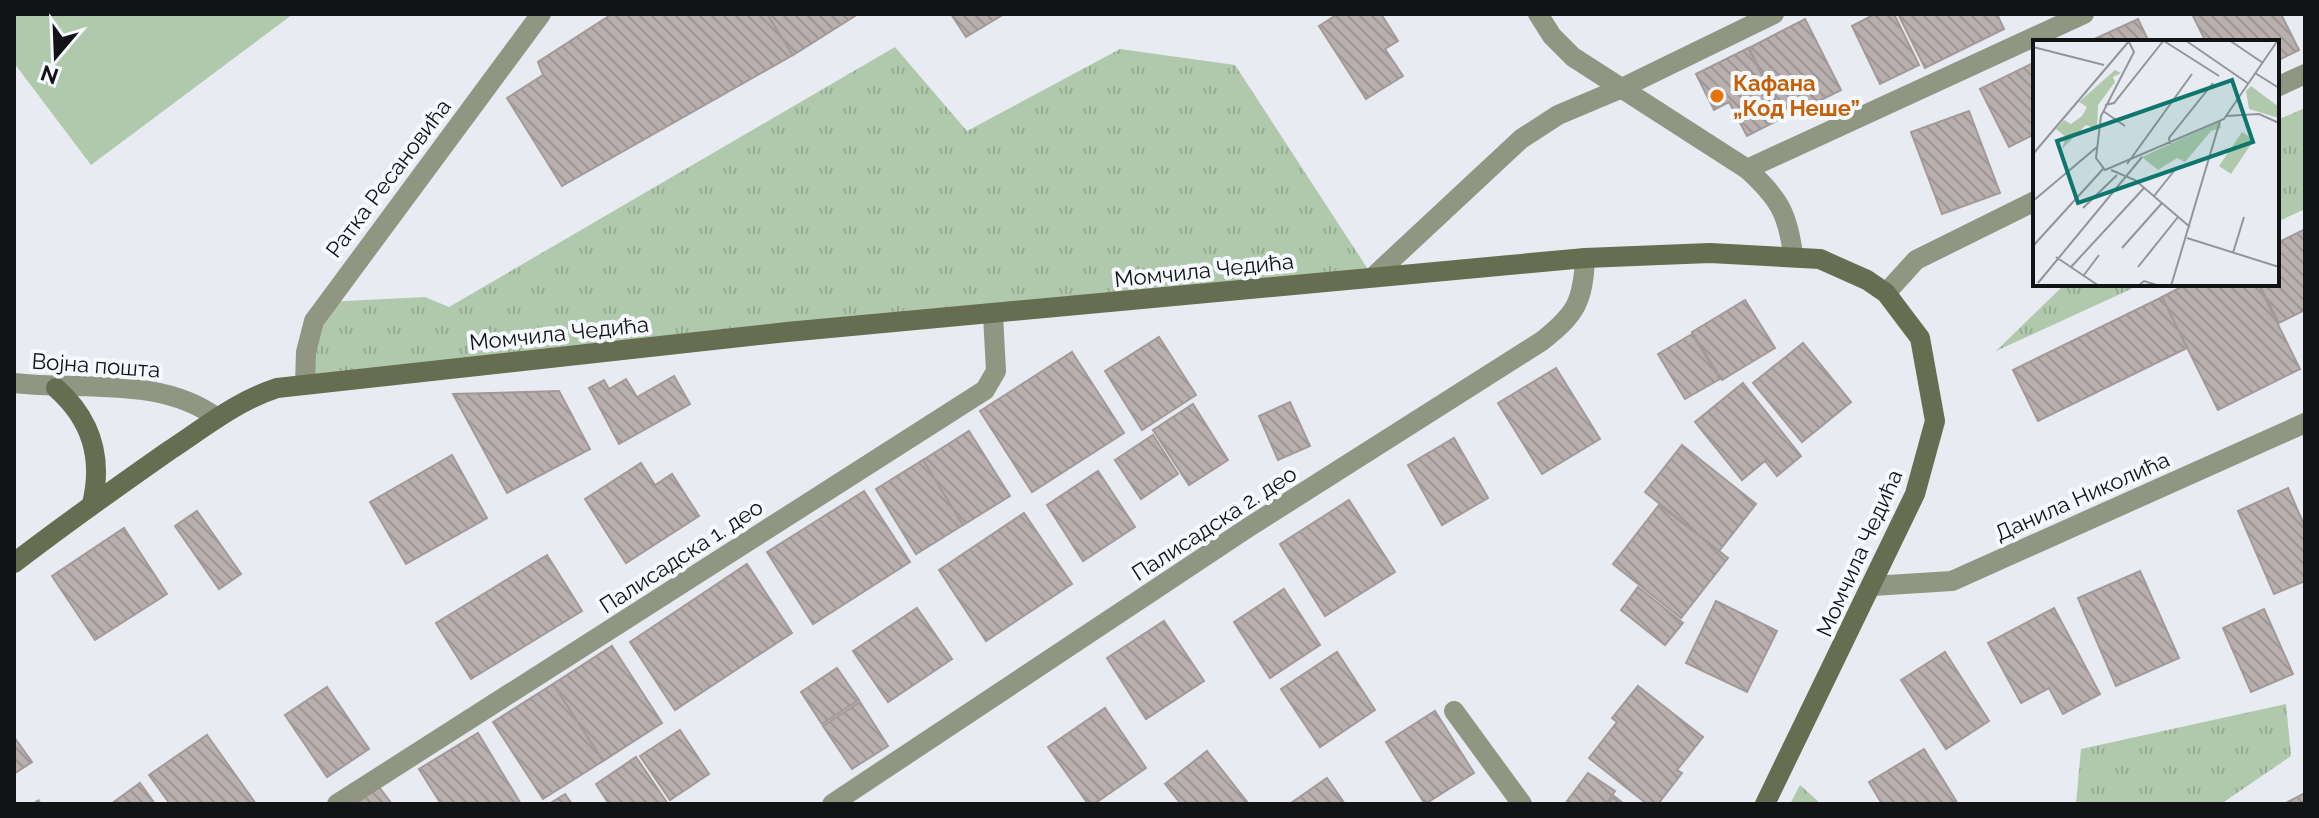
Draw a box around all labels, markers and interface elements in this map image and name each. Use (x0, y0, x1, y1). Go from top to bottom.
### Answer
north arrow (16, 16, 96, 96)
inset map (2033, 40, 2279, 286)
text: N (37, 60, 62, 90)
place label: Кафана „Код Неше” (1733, 70, 1860, 121)
marker: Кафана „Код Неше” (1708, 87, 1726, 105)
street label: Ратка Ресановића (320, 94, 456, 262)
street label: Момчила Чедића (1113, 248, 1295, 292)
street label: Момчила Чедића (468, 311, 650, 355)
street label: Војна пошта (31, 348, 161, 382)
street label: Данила Николића (1991, 446, 2173, 546)
street label: Палисадска 2. део (1127, 460, 1301, 586)
street label: Момчила Чедића (1811, 466, 1907, 640)
street label: Палисадска 1. део (595, 494, 767, 618)

